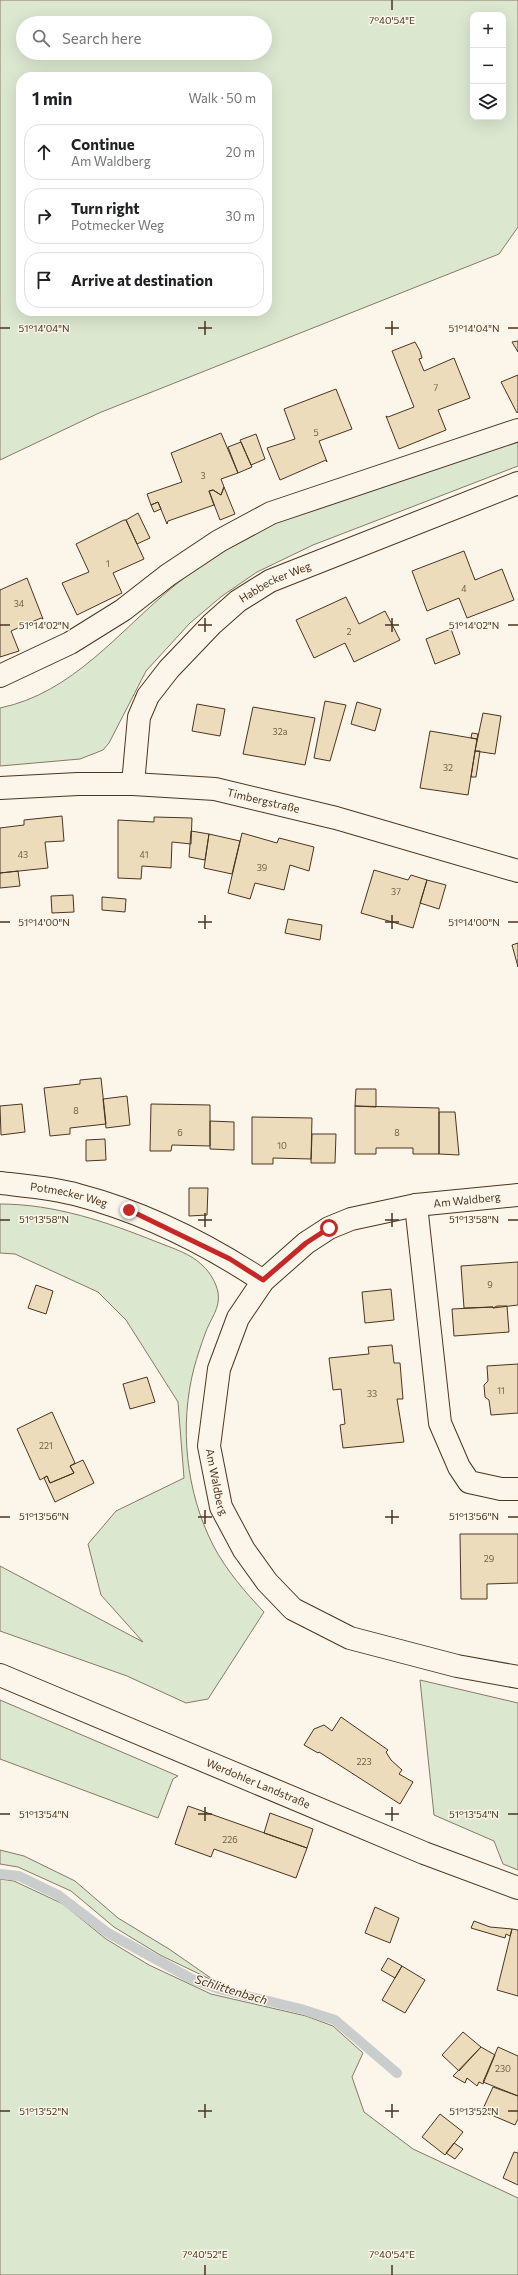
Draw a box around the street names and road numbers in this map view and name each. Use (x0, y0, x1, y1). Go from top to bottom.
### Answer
street label: Habbecker Weg (236, 559, 312, 605)
street label: Timbergstraße (226, 785, 301, 815)
street label: Potmecker Weg (30, 1179, 109, 1209)
street label: Am Waldberg (433, 1190, 501, 1209)
street label: Am Waldberg (204, 1447, 231, 1517)
street label: Werdohler Landstraße (204, 1755, 313, 1811)

